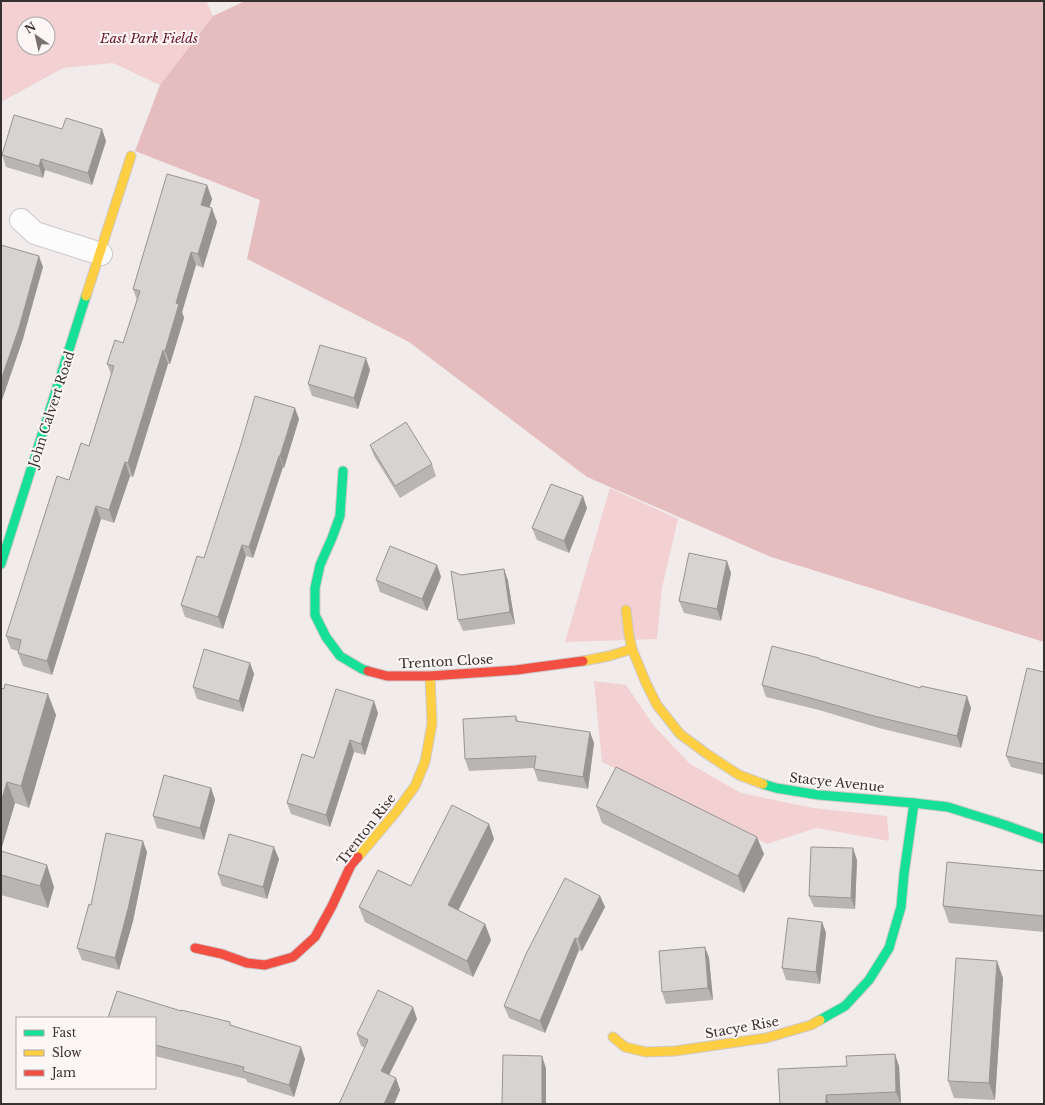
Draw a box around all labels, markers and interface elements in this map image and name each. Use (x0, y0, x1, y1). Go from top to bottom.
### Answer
north arrow (16, 16, 56, 56)
text: N (22, 19, 39, 36)
park label: East Park Fields (99, 30, 198, 47)
street label: John Calvert Road (24, 349, 78, 471)
street label: Trenton Close (398, 651, 494, 672)
street label: Stacye Avenue (789, 769, 885, 796)
street label: Trenton Rise (333, 790, 400, 868)
street label: Stacye Rise (704, 1013, 780, 1042)
legend (16, 1017, 156, 1089)
text: Fast (52, 1025, 77, 1040)
text: Slow (52, 1045, 82, 1060)
text: Jam (50, 1065, 76, 1080)

